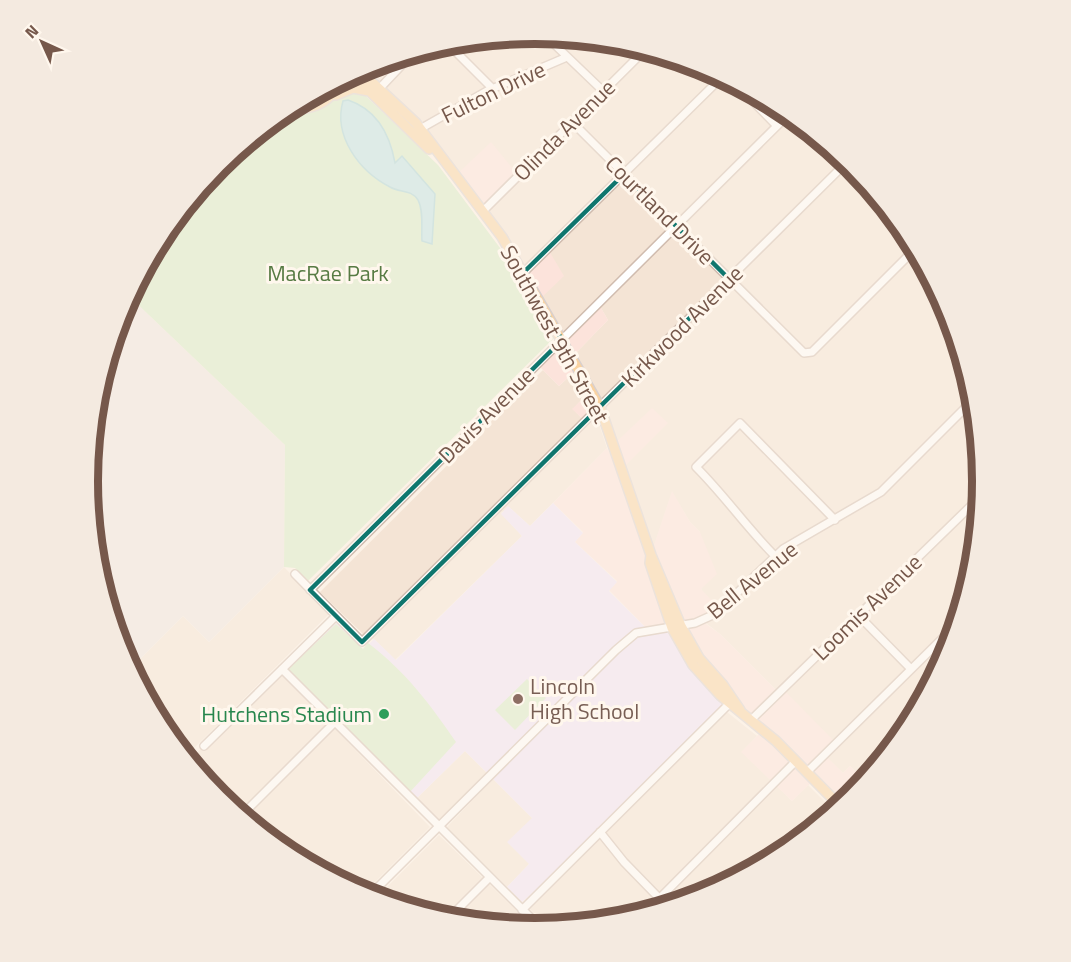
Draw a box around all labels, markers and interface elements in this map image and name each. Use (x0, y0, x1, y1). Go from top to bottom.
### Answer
north arrow (12, 12, 72, 72)
text: N (19, 19, 44, 44)
street label: Fulton Drive (435, 52, 551, 132)
street label: Olinda Avenue (505, 71, 623, 189)
street label: Courtland Drive (597, 147, 723, 273)
street label: Southwest 9th Street (492, 239, 618, 429)
park label: MacRae Park (267, 256, 389, 290)
street label: Kirkwood Avenue (613, 257, 751, 395)
street label: Davis Avenue (430, 359, 542, 471)
street label: Bell Avenue (699, 533, 805, 627)
street label: Loomis Avenue (805, 546, 929, 668)
place label: Lincoln High School (530, 669, 639, 728)
marker: Lincoln High School (511, 692, 525, 706)
place label: Hutchens Stadium (201, 697, 372, 731)
marker: Hutchens Stadium (377, 707, 391, 721)

